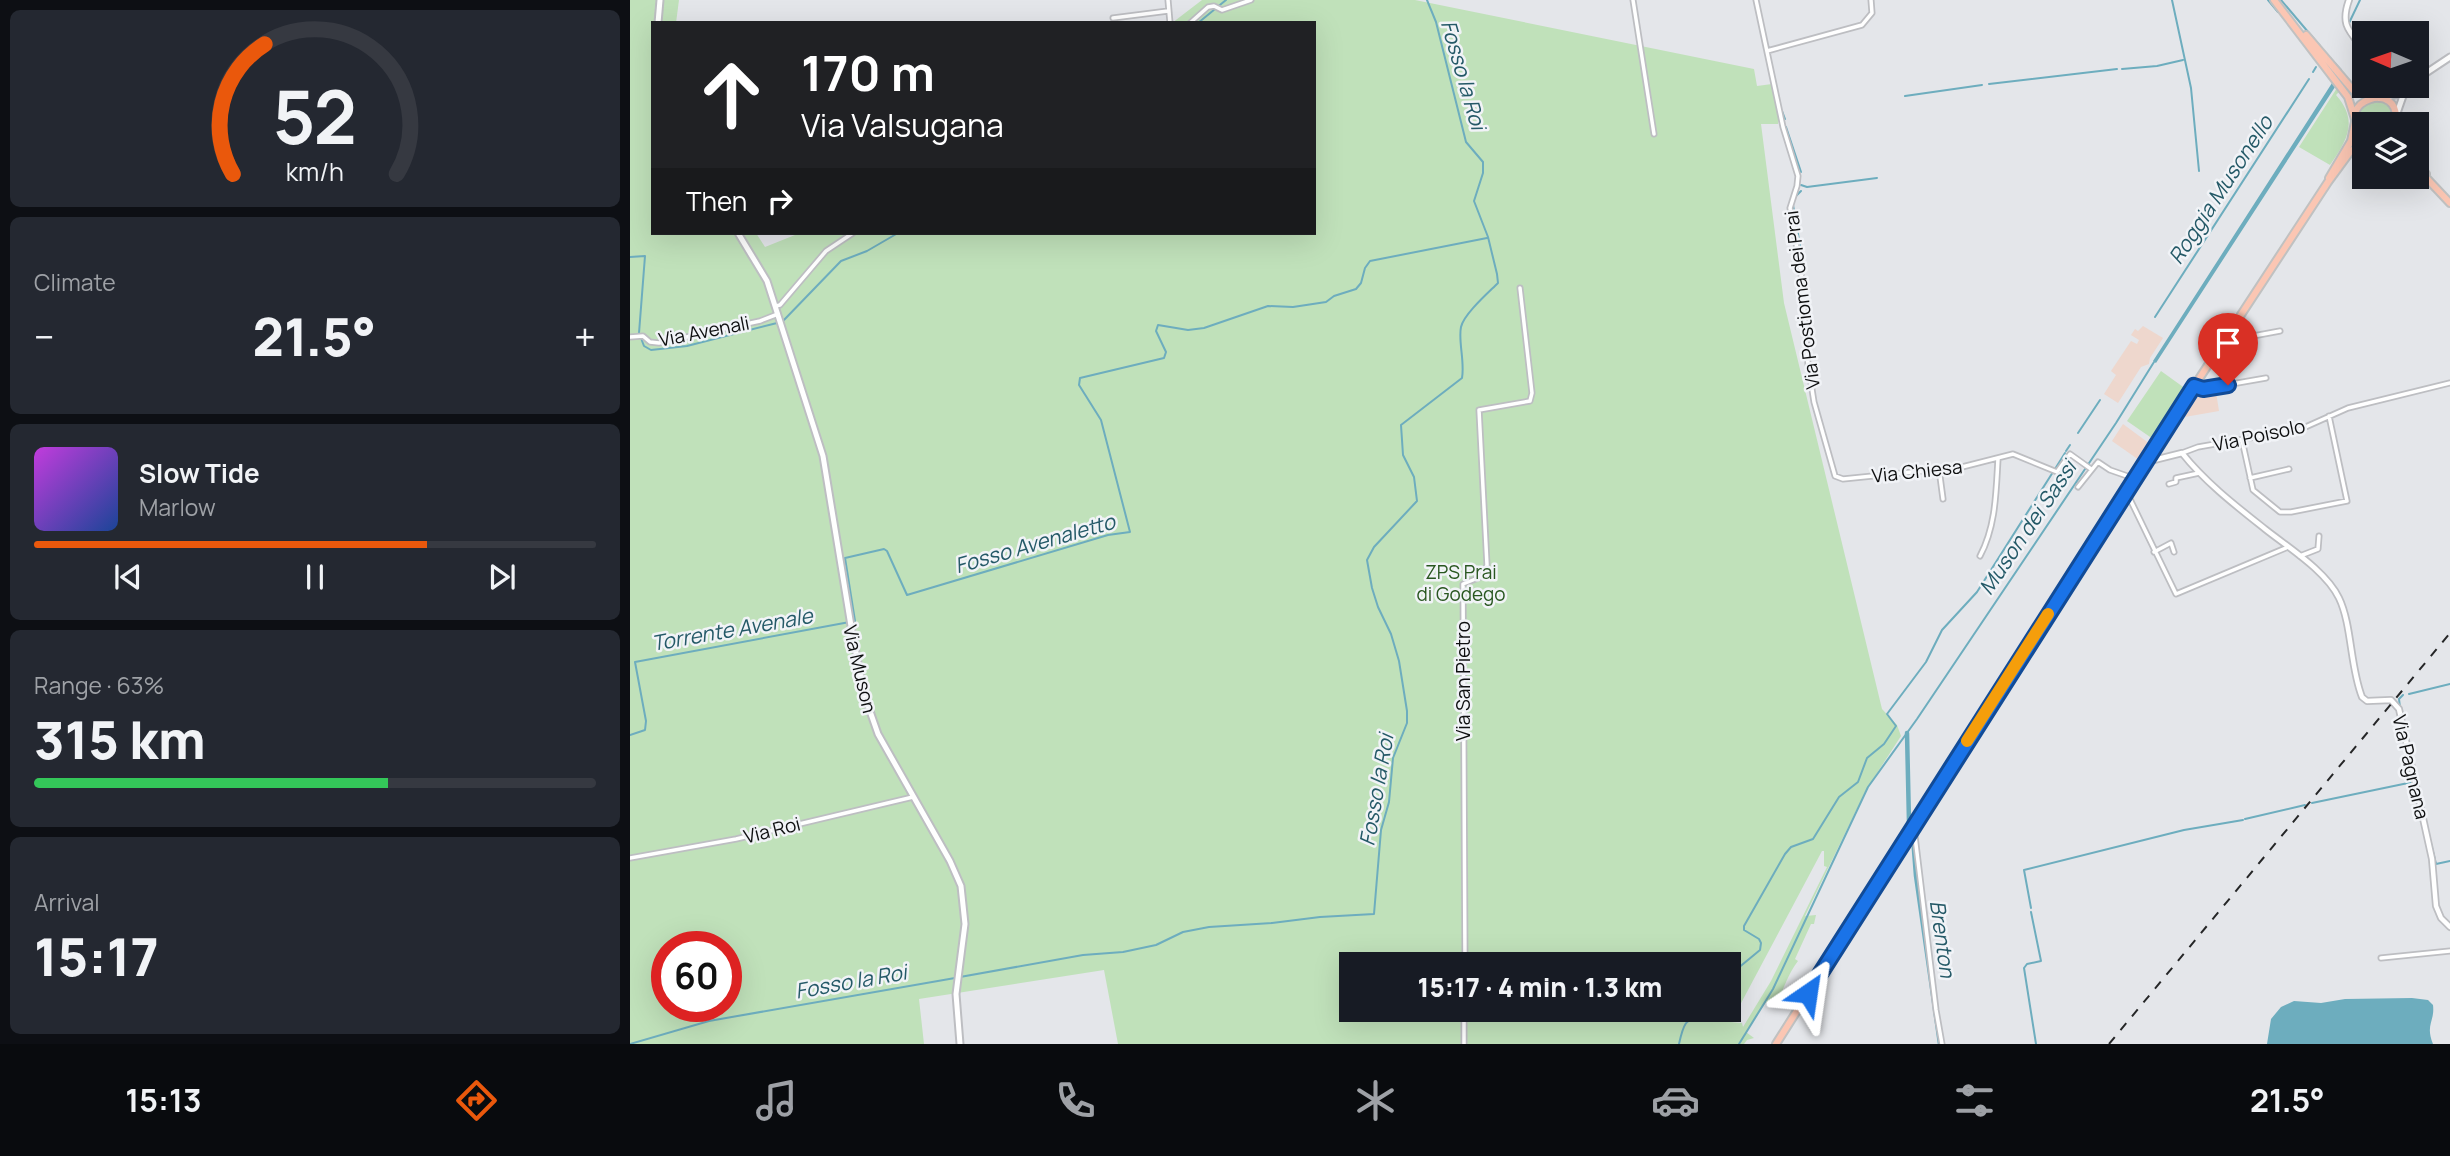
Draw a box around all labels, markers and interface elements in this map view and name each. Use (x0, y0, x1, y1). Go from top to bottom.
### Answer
water label: Fosso la Roi (1435, 17, 1494, 136)
north arrow (2352, 21, 2429, 98)
map controls (2352, 21, 2429, 189)
text: 170 m (801, 39, 935, 106)
icon: ahead (686, 49, 777, 140)
text: 52 (273, 67, 357, 167)
text: Via Valsugana (801, 103, 1004, 147)
water label: Roggia Musonello (2162, 108, 2280, 269)
button: layers (2352, 112, 2429, 189)
text: km/h (286, 154, 344, 189)
icon: right (761, 182, 799, 220)
text: Then (686, 183, 747, 219)
street label: Via Postioma dei Prai (1778, 209, 1826, 391)
text: Climate (34, 266, 116, 298)
text: 21.5° (253, 301, 376, 372)
street label: Via Avenali (656, 309, 752, 353)
text: − (34, 310, 55, 362)
text: + (574, 310, 596, 362)
pin (2198, 313, 2258, 385)
icon: arrive (2209, 324, 2247, 362)
street label: Via Poisolo (2210, 413, 2308, 457)
street label: Via Chiesa (1870, 453, 1964, 489)
water label: Muson dei Sassi (1972, 453, 2084, 600)
text: Slow Tide (139, 455, 260, 491)
text: Marlow (139, 491, 216, 523)
water label: Fosso Avenaletto (951, 506, 1120, 579)
icon: previous (109, 558, 147, 596)
icon: pause (296, 558, 334, 596)
icon: next (483, 558, 521, 596)
park label: ZPS Prai di Godego (1417, 559, 1505, 607)
water label: Torrente Avenale (649, 601, 816, 657)
street label: Via San Pietro (1450, 621, 1476, 741)
street label: Via Muson (837, 622, 883, 716)
text: Range · 63% (34, 669, 164, 701)
text: 315 km (34, 704, 206, 775)
street label: Via Pagnana (2386, 712, 2436, 822)
water label: Fosso la Roi (1352, 729, 1400, 848)
street label: Via Roi (741, 810, 803, 850)
text: Arrival (34, 886, 100, 918)
water label: Brenton (1924, 899, 1962, 981)
text: 15:17 (34, 921, 159, 992)
speed limit sign: 60 (651, 931, 742, 1022)
position arrow (1771, 956, 1845, 1030)
water label: Fosso la Roi (793, 957, 912, 1005)
text: 15:17 · 4 min · 1.3 km (1418, 969, 1662, 1005)
icon: directions (452, 1076, 501, 1125)
icon: music (752, 1076, 801, 1125)
icon: phone (1051, 1076, 1100, 1125)
icon: climate (1351, 1076, 1400, 1125)
icon: car (1651, 1076, 1700, 1125)
icon: filters (1950, 1076, 1999, 1125)
text: 15:13 (125, 1078, 202, 1122)
text: 21.5° (2250, 1078, 2325, 1122)

